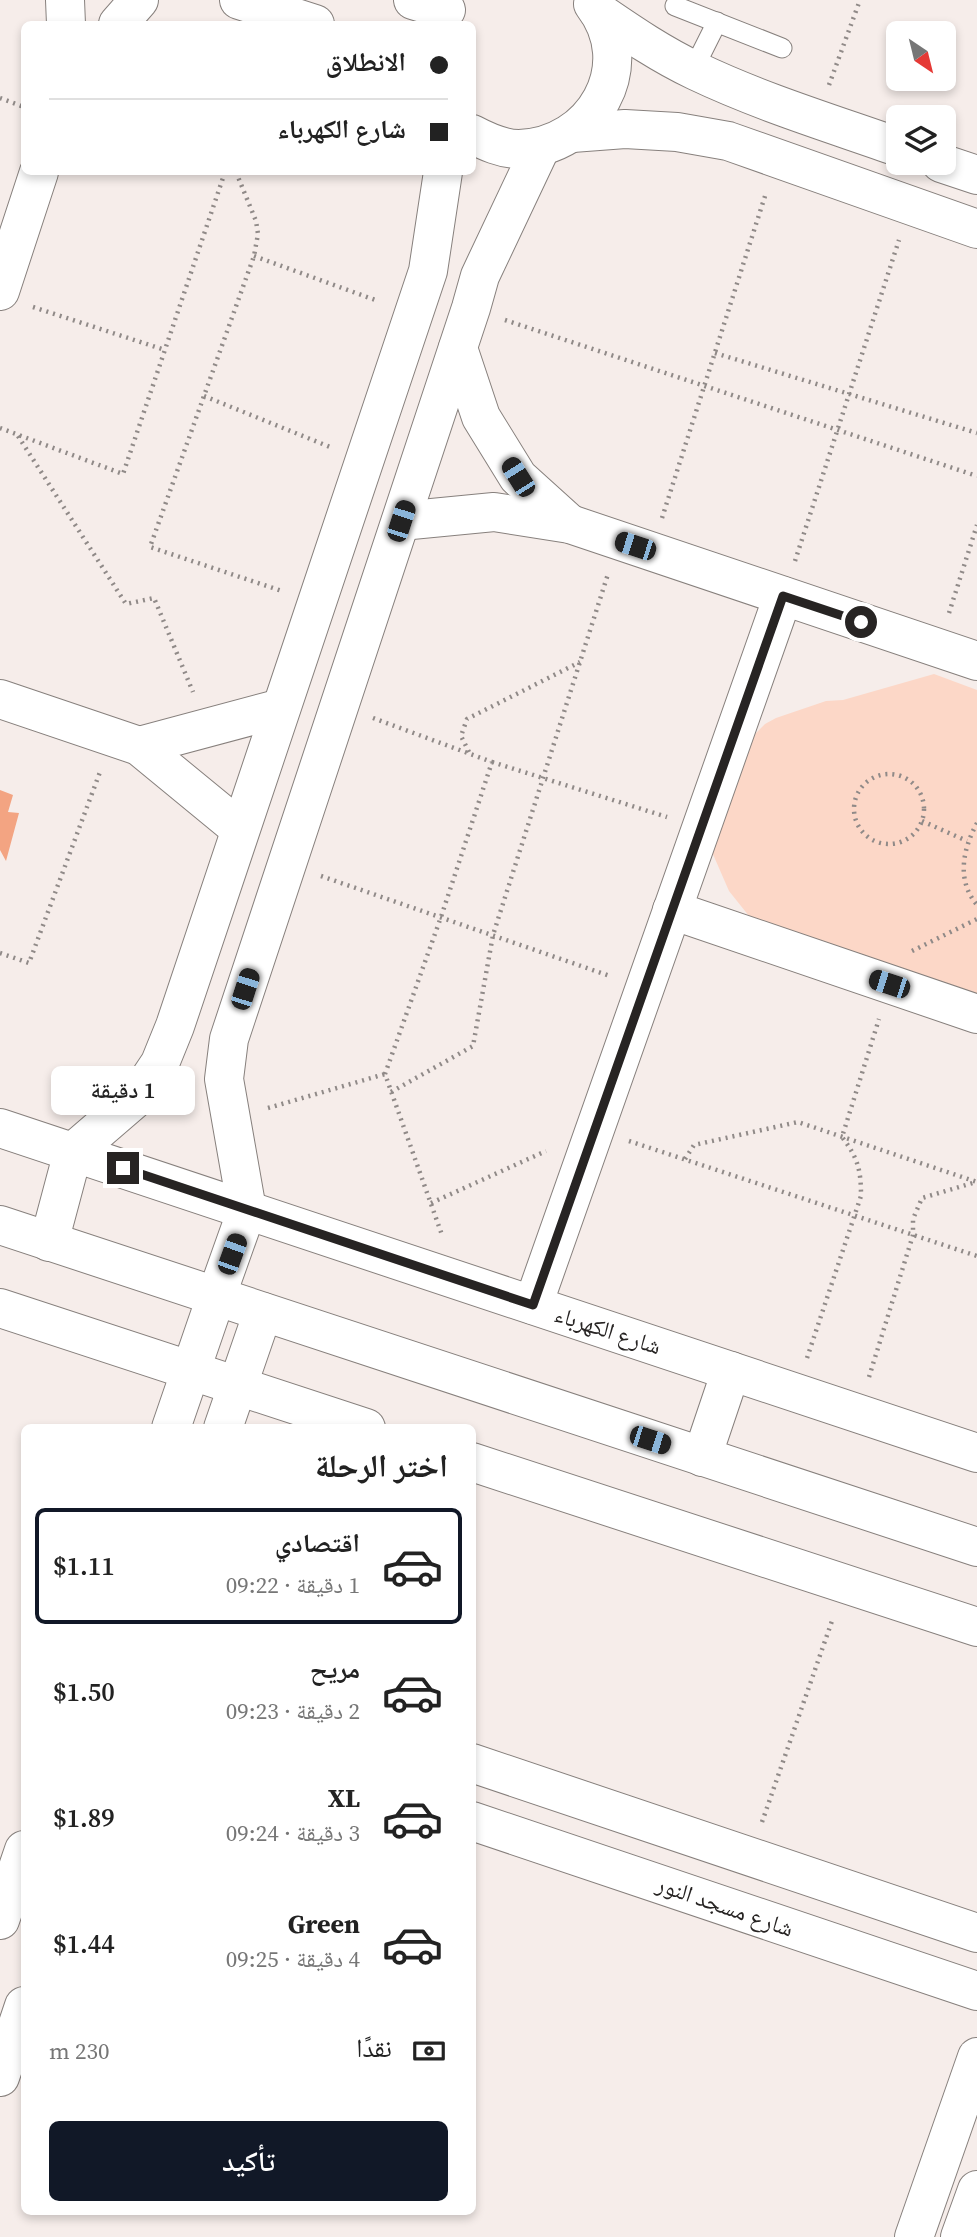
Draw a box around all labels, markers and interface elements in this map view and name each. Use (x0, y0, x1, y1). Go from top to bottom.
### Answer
north arrow (886, 21, 956, 91)
map controls (886, 21, 956, 175)
text: الانطلاق (326, 44, 406, 80)
button: layers (886, 105, 956, 175)
text: شارع الكهرباء (277, 111, 406, 147)
car (498, 454, 539, 500)
car (385, 498, 418, 544)
car (612, 530, 659, 562)
route start (845, 606, 877, 638)
car (229, 966, 262, 1012)
car (866, 968, 913, 1000)
callout: 1 دقيقة (51, 1066, 195, 1116)
text: 1 دقيقة (91, 1074, 155, 1106)
route end (107, 1152, 139, 1184)
car (215, 1231, 250, 1277)
street label: شارع الكهرباء (551, 1298, 665, 1362)
car (627, 1424, 674, 1456)
text: اختر الرحلة (315, 1444, 448, 1488)
text: اقتصادي (275, 1525, 360, 1561)
icon: car (381, 1535, 444, 1598)
text: $1.11 (53, 1548, 115, 1584)
text: 1 دقيقة · 09:22 (226, 1569, 360, 1601)
text: مريح (310, 1651, 360, 1687)
icon: car (381, 1661, 444, 1724)
text: $1.50 (53, 1674, 115, 1710)
text: 2 دقيقة · 09:23 (226, 1695, 360, 1727)
text: XL (328, 1780, 360, 1816)
icon: car (381, 1787, 444, 1850)
text: $1.89 (53, 1800, 115, 1836)
text: 3 دقيقة · 09:24 (226, 1817, 360, 1849)
street label: شارع مسجد النور (651, 1867, 798, 1944)
text: Green (288, 1906, 360, 1942)
icon: car (381, 1913, 444, 1976)
text: $1.44 (53, 1926, 115, 1962)
text: 4 دقيقة · 09:25 (226, 1943, 360, 1975)
text: نقدًا (356, 2030, 392, 2066)
icon: cash (410, 2032, 448, 2070)
text: 230 m (49, 2035, 110, 2067)
button: تأكيد (49, 2121, 448, 2201)

